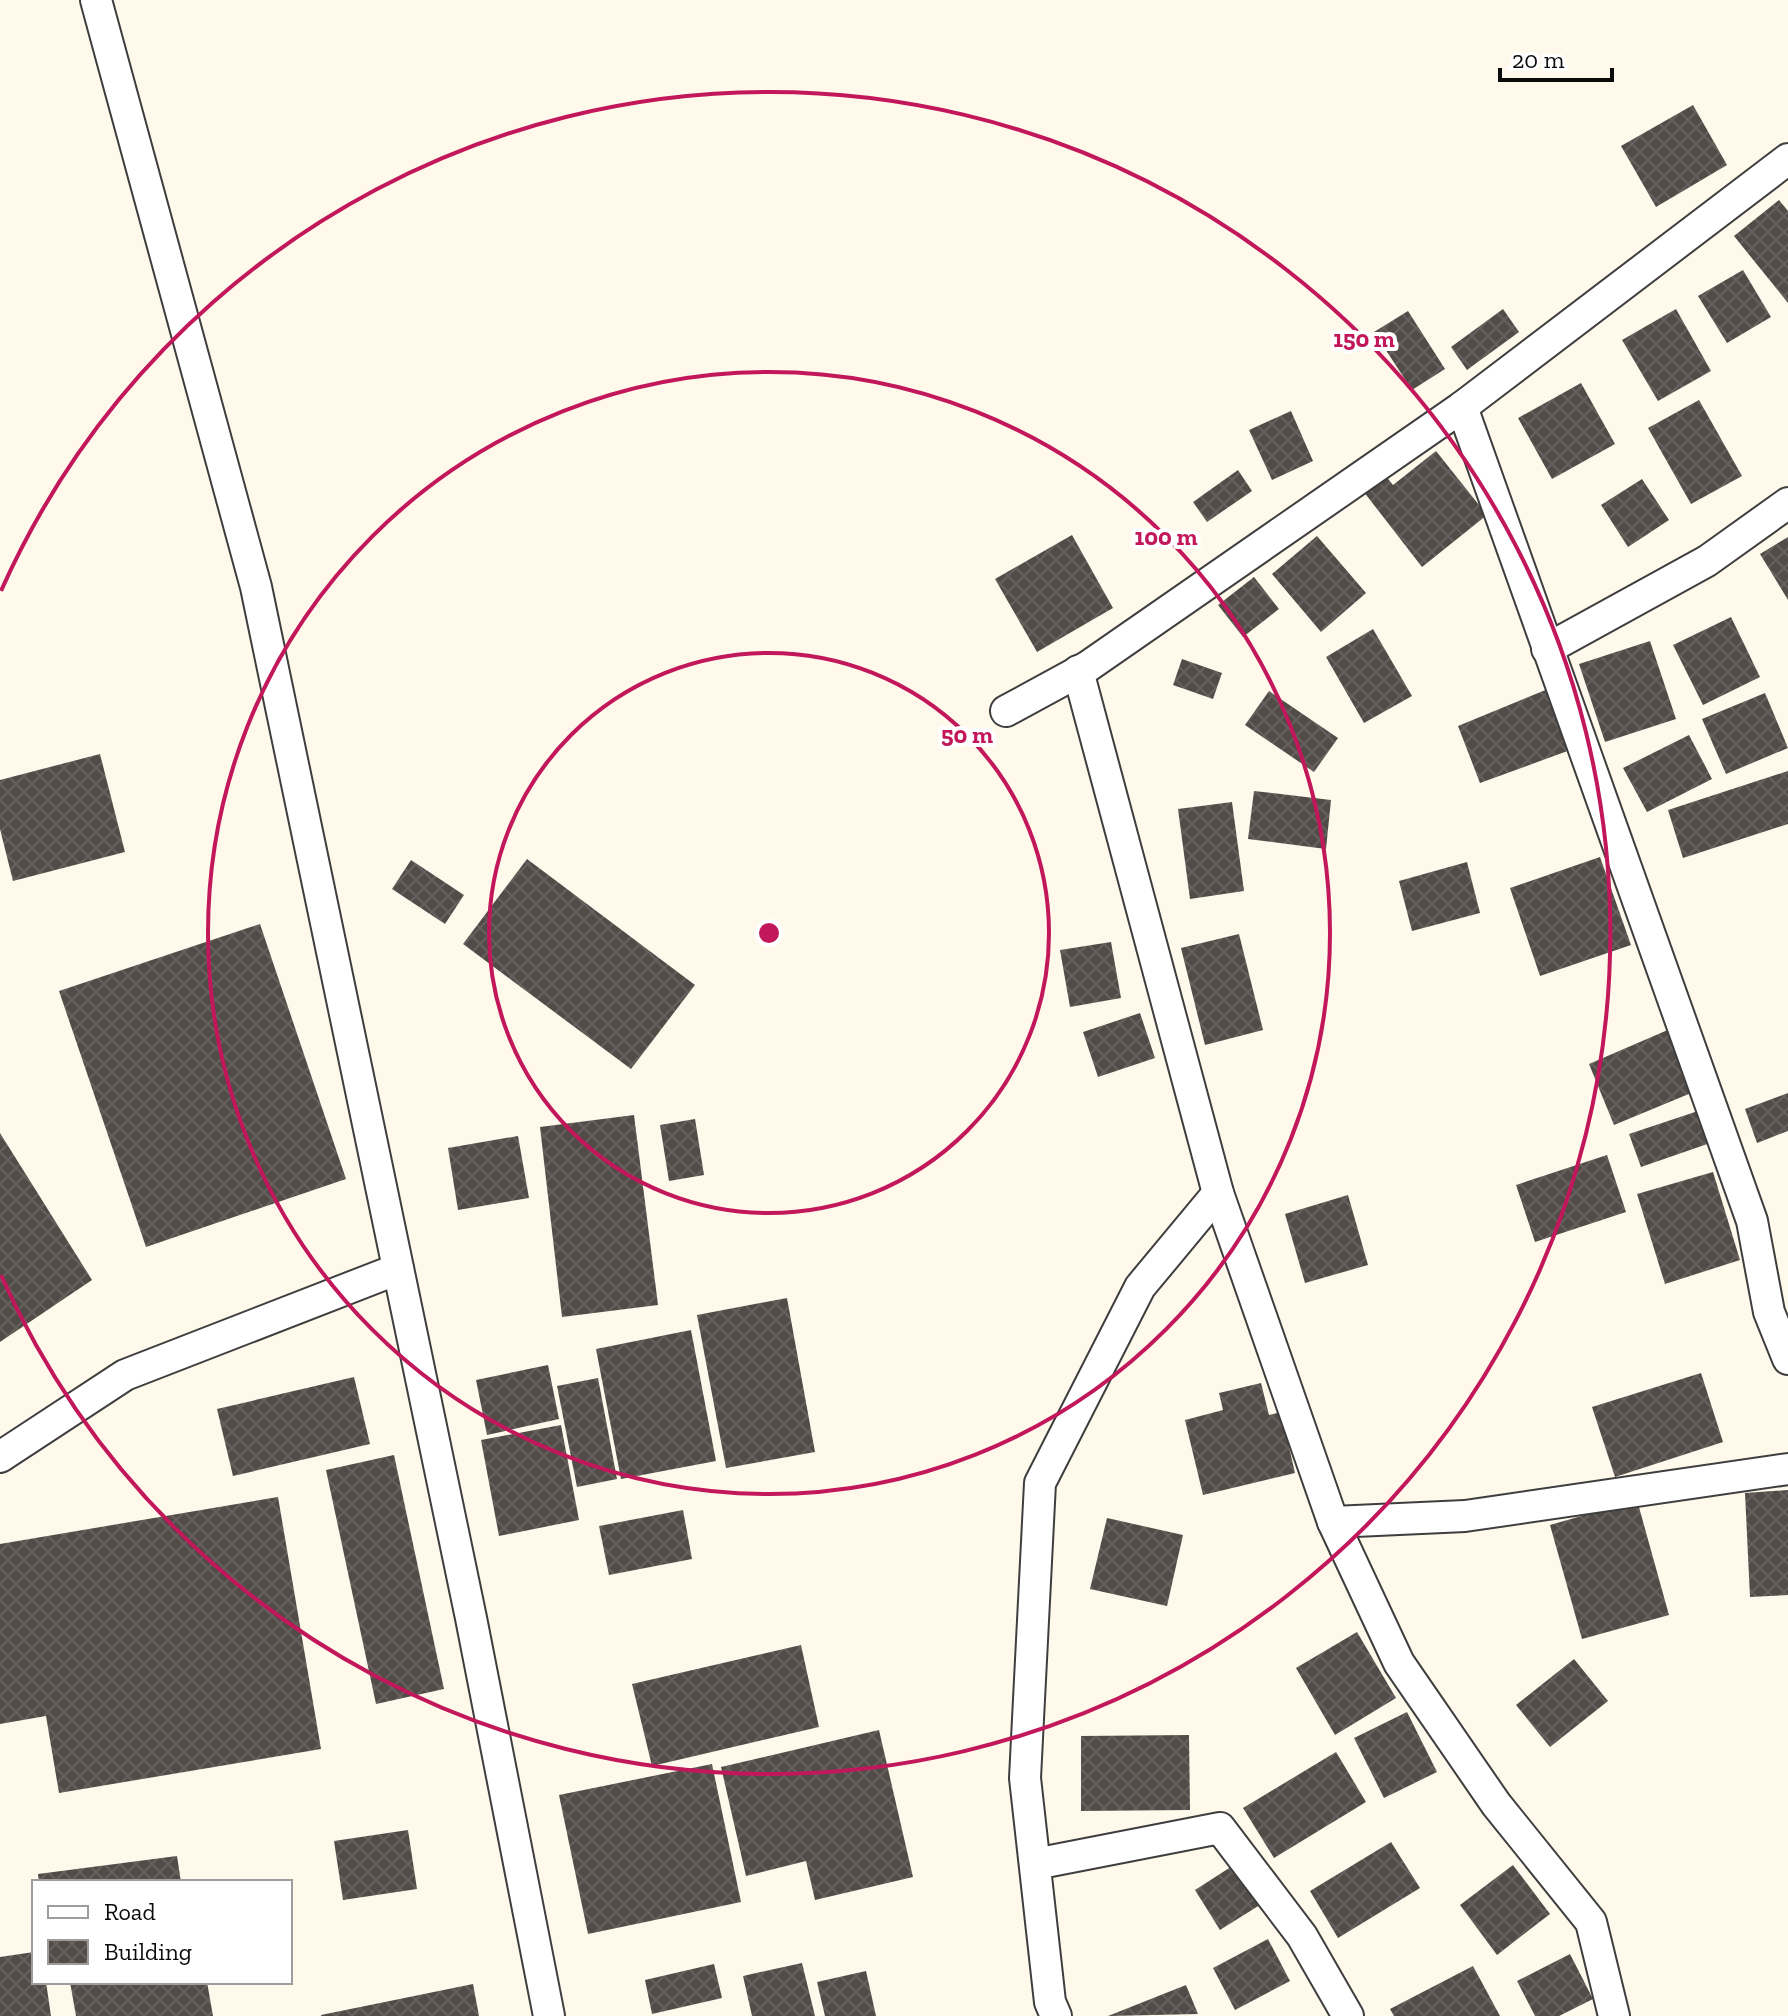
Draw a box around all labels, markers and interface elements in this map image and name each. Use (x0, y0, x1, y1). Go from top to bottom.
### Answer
scale bar (1500, 32, 1612, 82)
text: 20 m (1512, 45, 1565, 74)
text: 150 m (1333, 324, 1395, 353)
text: 100 m (1135, 522, 1197, 551)
text: 50 m (941, 720, 993, 749)
centre of rings (755, 919, 783, 947)
legend (32, 1880, 292, 1984)
text: Road (104, 1897, 156, 1926)
text: Building (104, 1937, 192, 1966)

